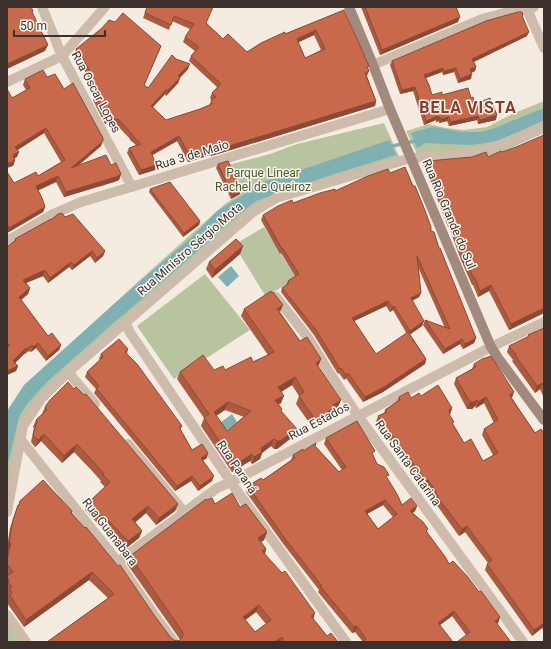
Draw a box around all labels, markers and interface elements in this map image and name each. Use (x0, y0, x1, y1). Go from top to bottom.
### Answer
scale bar (14, 12, 105, 38)
text: 50 m (20, 19, 47, 33)
street label: Rua Oscar Lopes (69, 49, 123, 135)
district label: BELA VISTA (419, 98, 517, 117)
street label: Rua 3 de Maio (154, 137, 231, 173)
street label: Rua Rio Grande do Sul (419, 157, 479, 271)
park label: Parque Linear Rachel de Queiroz (215, 166, 311, 194)
street label: Rua Ministro Sérgio Mota (134, 199, 246, 299)
street label: Rua Estados (286, 399, 352, 443)
street label: Rua Santa Catarina (372, 418, 444, 508)
street label: Rua Paraná (214, 438, 260, 496)
street label: Rua Guanabara (79, 496, 141, 568)

